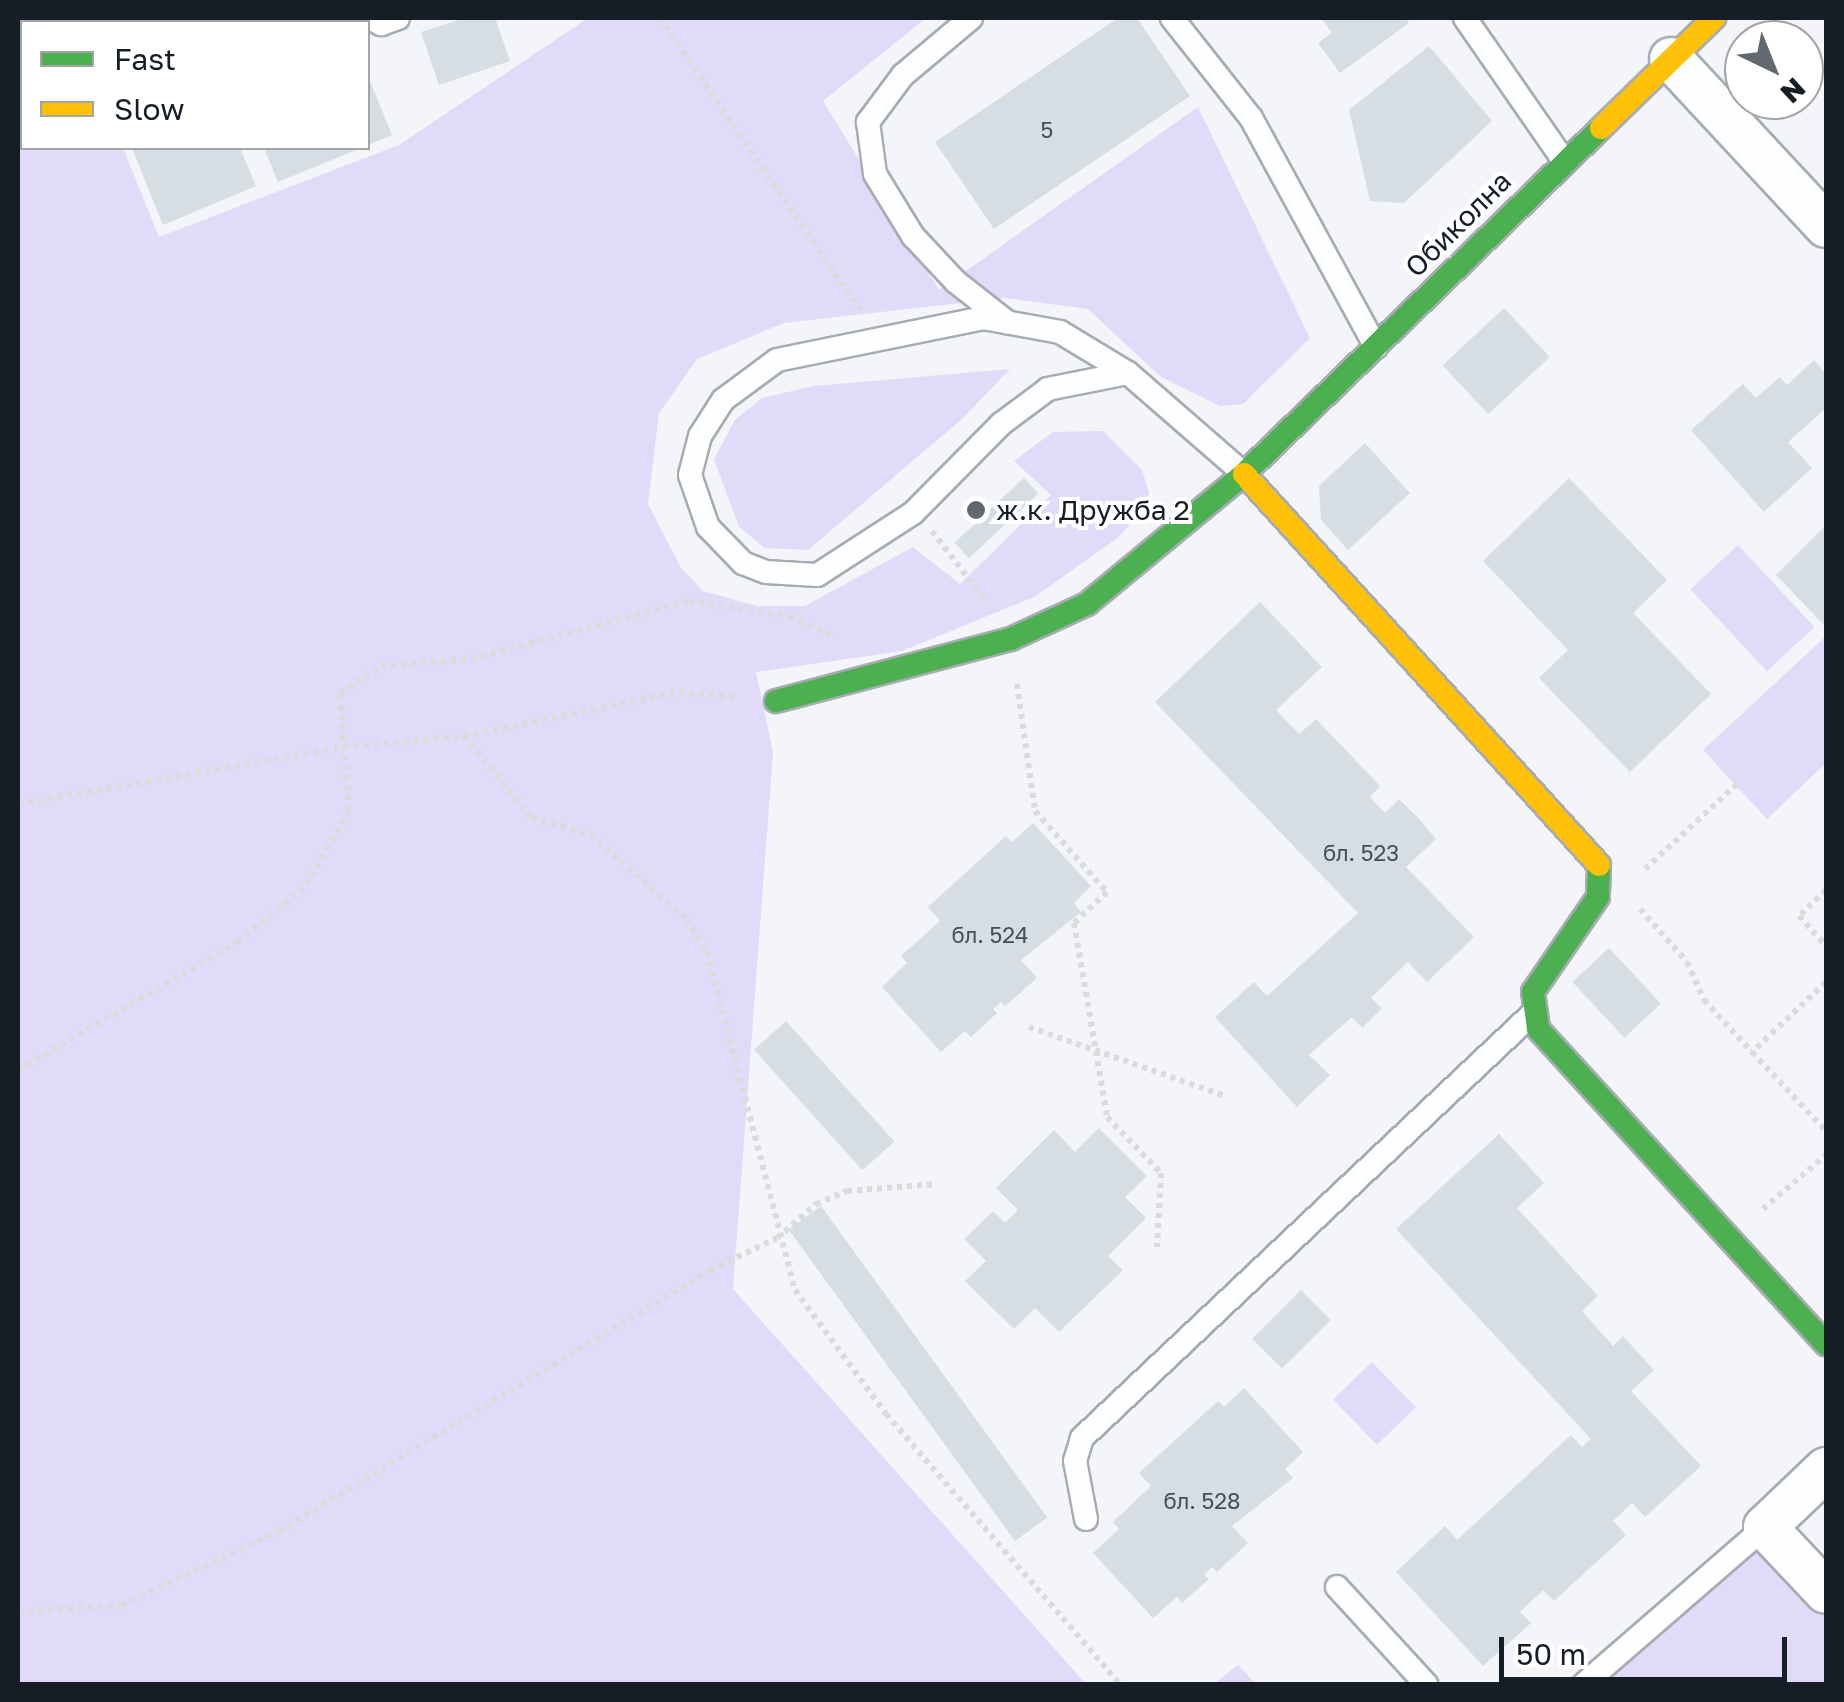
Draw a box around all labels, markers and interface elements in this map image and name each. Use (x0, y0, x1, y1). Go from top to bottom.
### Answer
legend (20, 20, 370, 150)
north arrow (1724, 20, 1824, 120)
text: Fast (114, 41, 176, 77)
text: N (1774, 72, 1812, 110)
text: Slow (114, 91, 185, 127)
house number: 5 (1041, 117, 1053, 143)
street label: Обиколна (1398, 164, 1518, 284)
place label: ж.к. Дружба 2 (996, 493, 1190, 527)
marker: ж.к. Дружба 2 (965, 499, 987, 521)
house number: бл. 523 (1323, 840, 1399, 866)
house number: бл. 524 (952, 922, 1028, 948)
house number: бл. 528 (1164, 1488, 1240, 1514)
scale bar (1504, 1617, 1792, 1679)
text: 50 m (1516, 1636, 1586, 1672)

